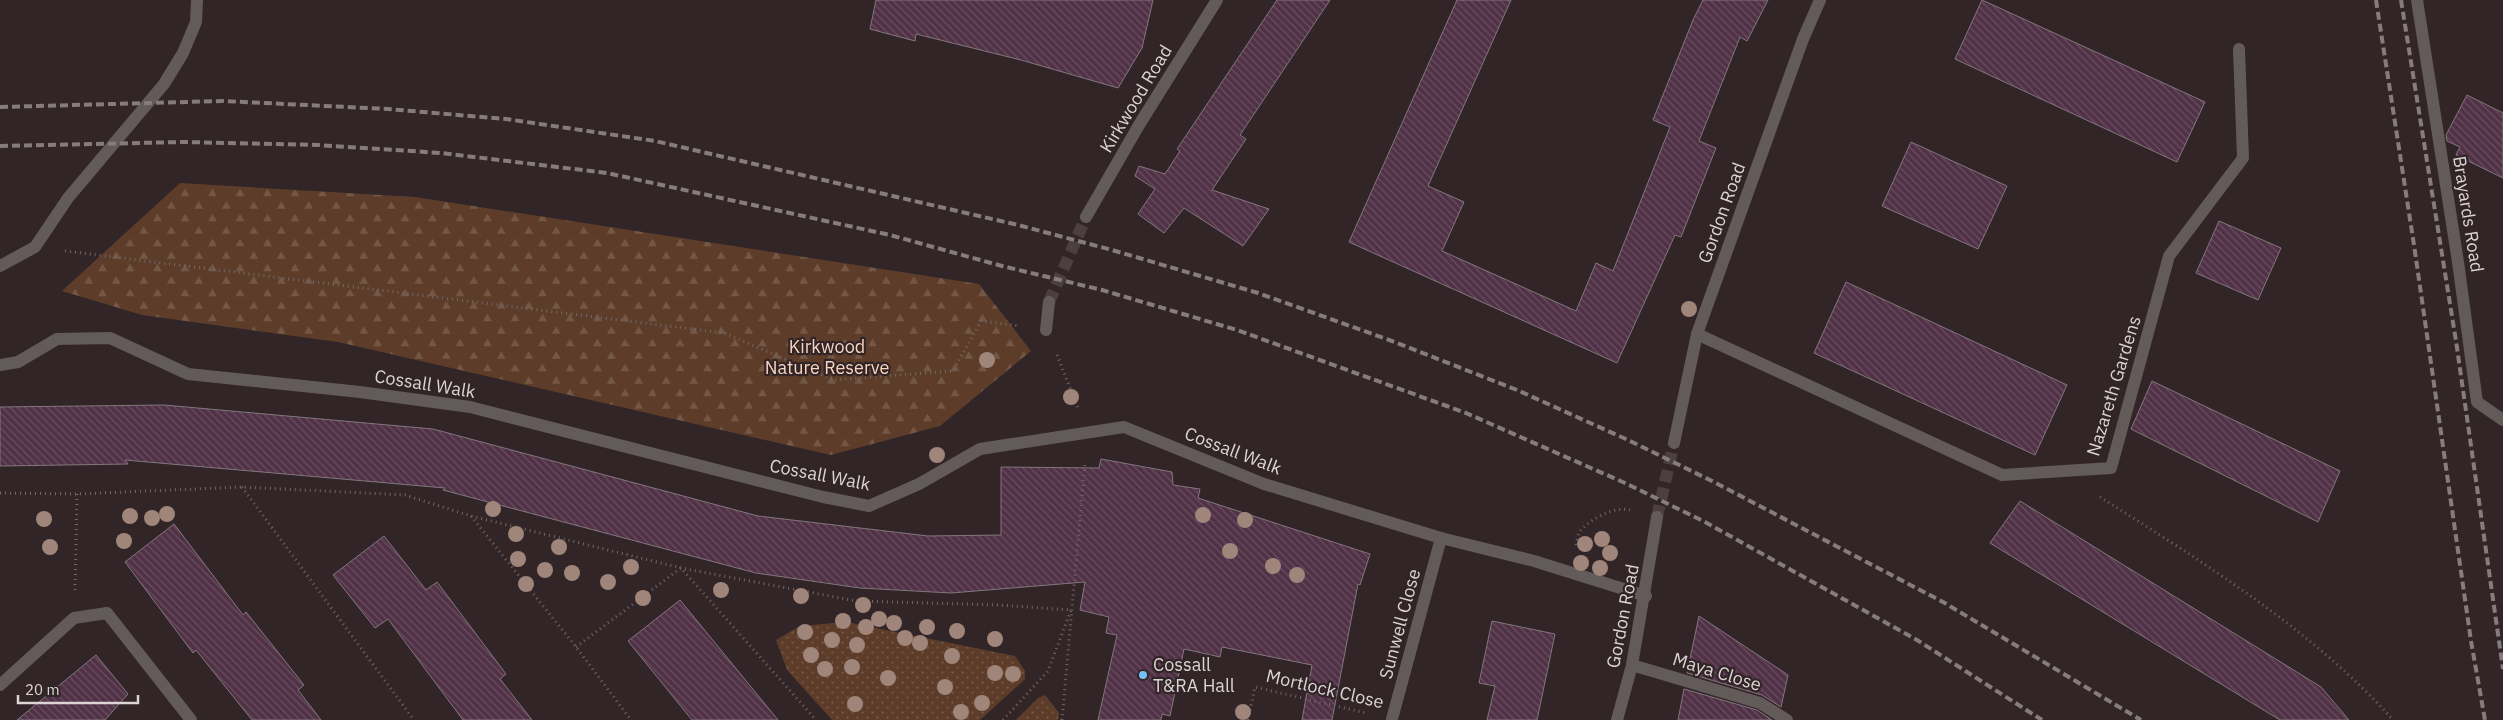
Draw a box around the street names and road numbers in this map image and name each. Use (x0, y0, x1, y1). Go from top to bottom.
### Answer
street label: Kirkwood Road (1094, 41, 1177, 157)
street label: Brayards Road (2448, 154, 2489, 274)
street label: Gordon Road (1693, 159, 1750, 266)
street label: Nazareth Gardens (2081, 313, 2146, 459)
street label: Cossall Walk (373, 364, 478, 403)
street label: Cossall Walk (1181, 422, 1285, 480)
street label: Cossall Walk (768, 453, 873, 496)
street label: Gordon Road (1601, 562, 1644, 670)
street label: Sunwell Close (1374, 566, 1425, 682)
street label: Maya Close (1670, 647, 1764, 696)
street label: Mortlock Close (1264, 664, 1386, 713)

